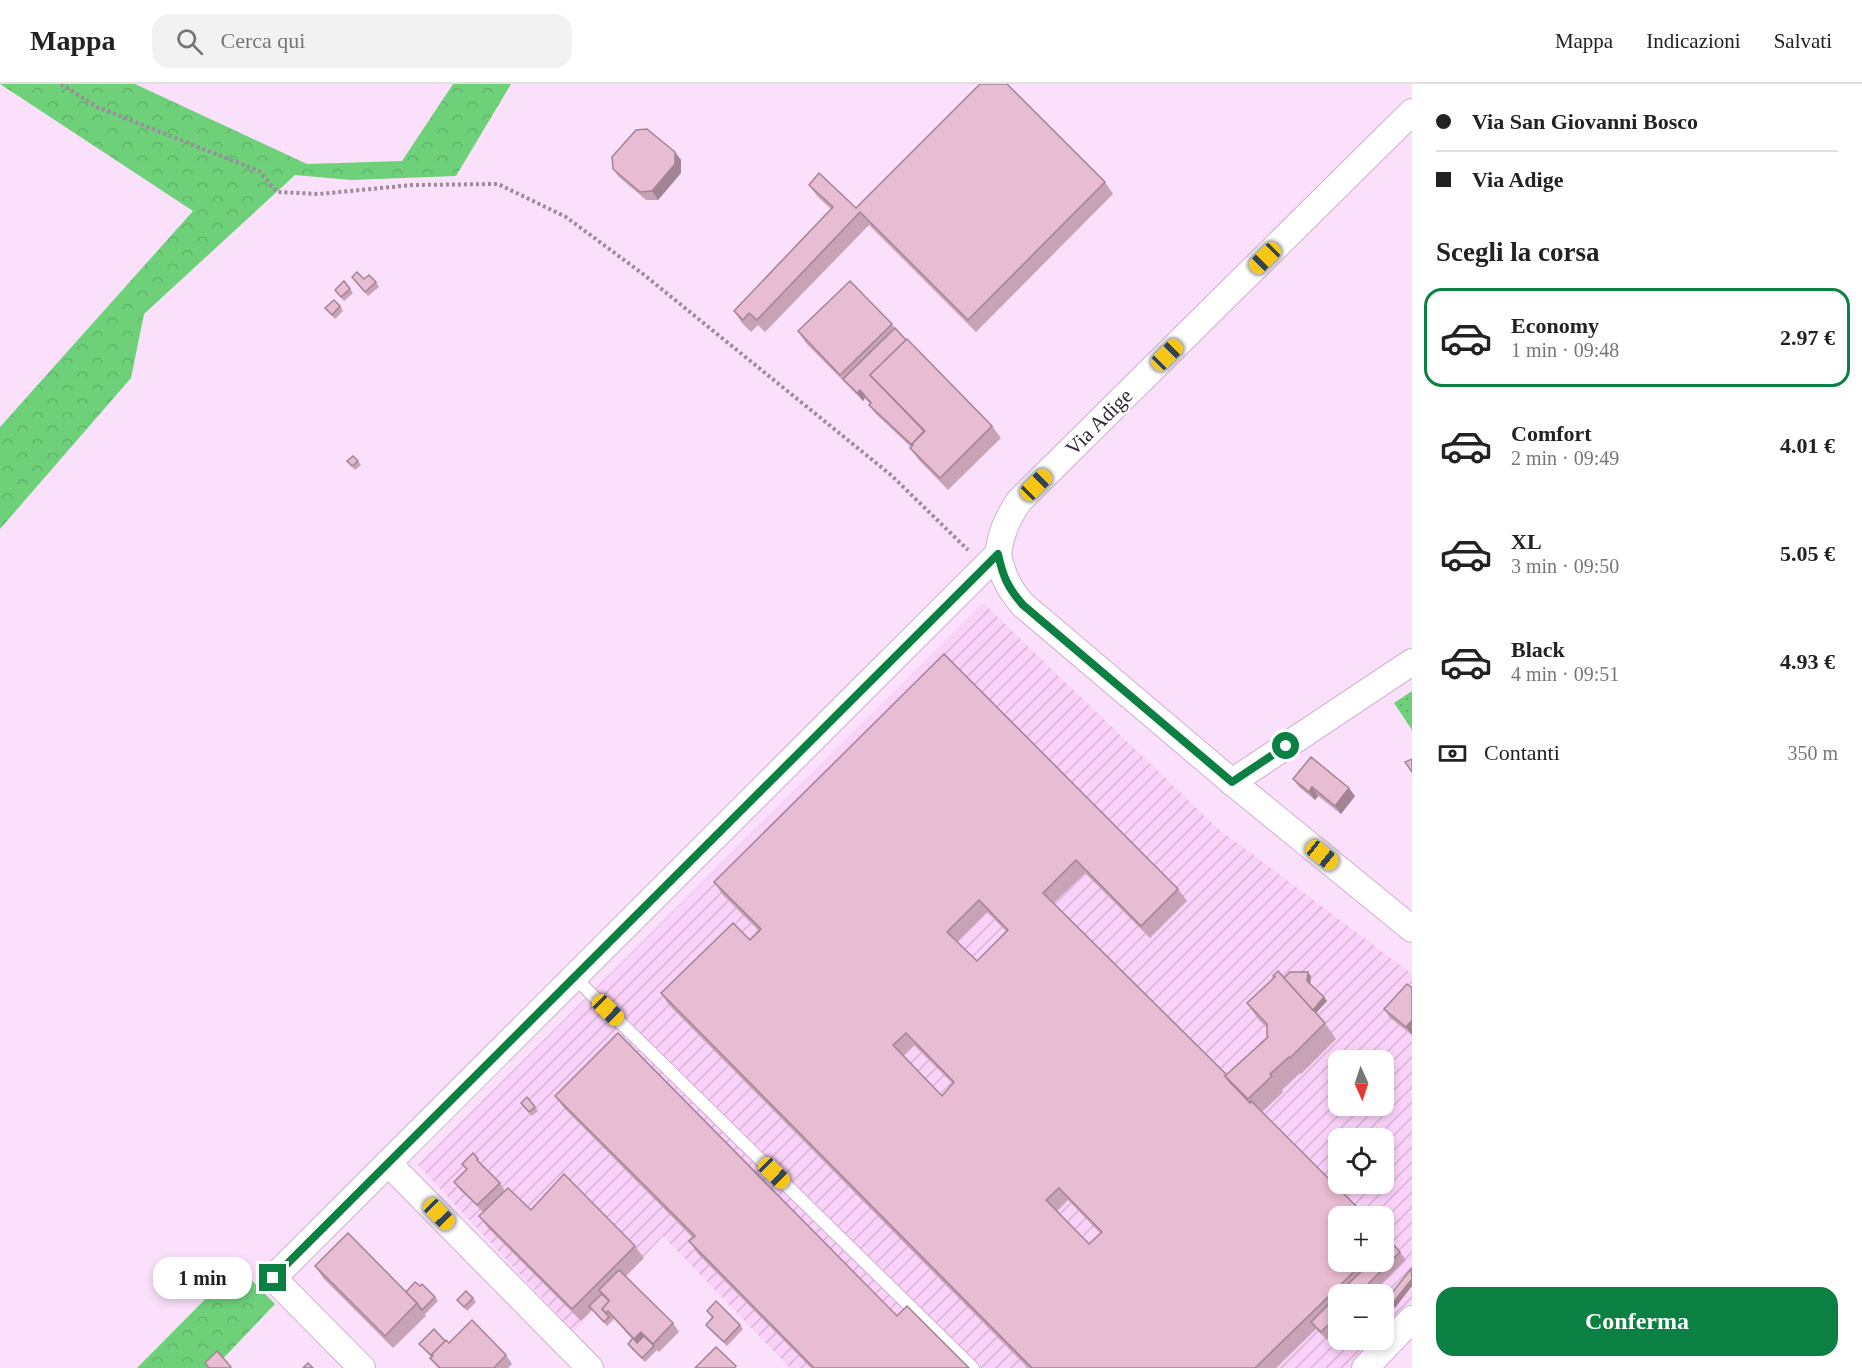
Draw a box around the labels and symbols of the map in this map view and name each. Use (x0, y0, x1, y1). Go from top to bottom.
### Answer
car (1246, 239, 1284, 277)
car (1148, 336, 1186, 374)
street label: Via Adige (1061, 384, 1137, 460)
car (1017, 466, 1055, 504)
route start (1272, 732, 1299, 759)
car (1302, 837, 1342, 873)
car (589, 991, 627, 1029)
north arrow (1328, 1050, 1394, 1116)
car (755, 1154, 793, 1192)
car (420, 1195, 458, 1233)
callout: 1 min (153, 1257, 252, 1299)
route end (259, 1264, 286, 1291)

